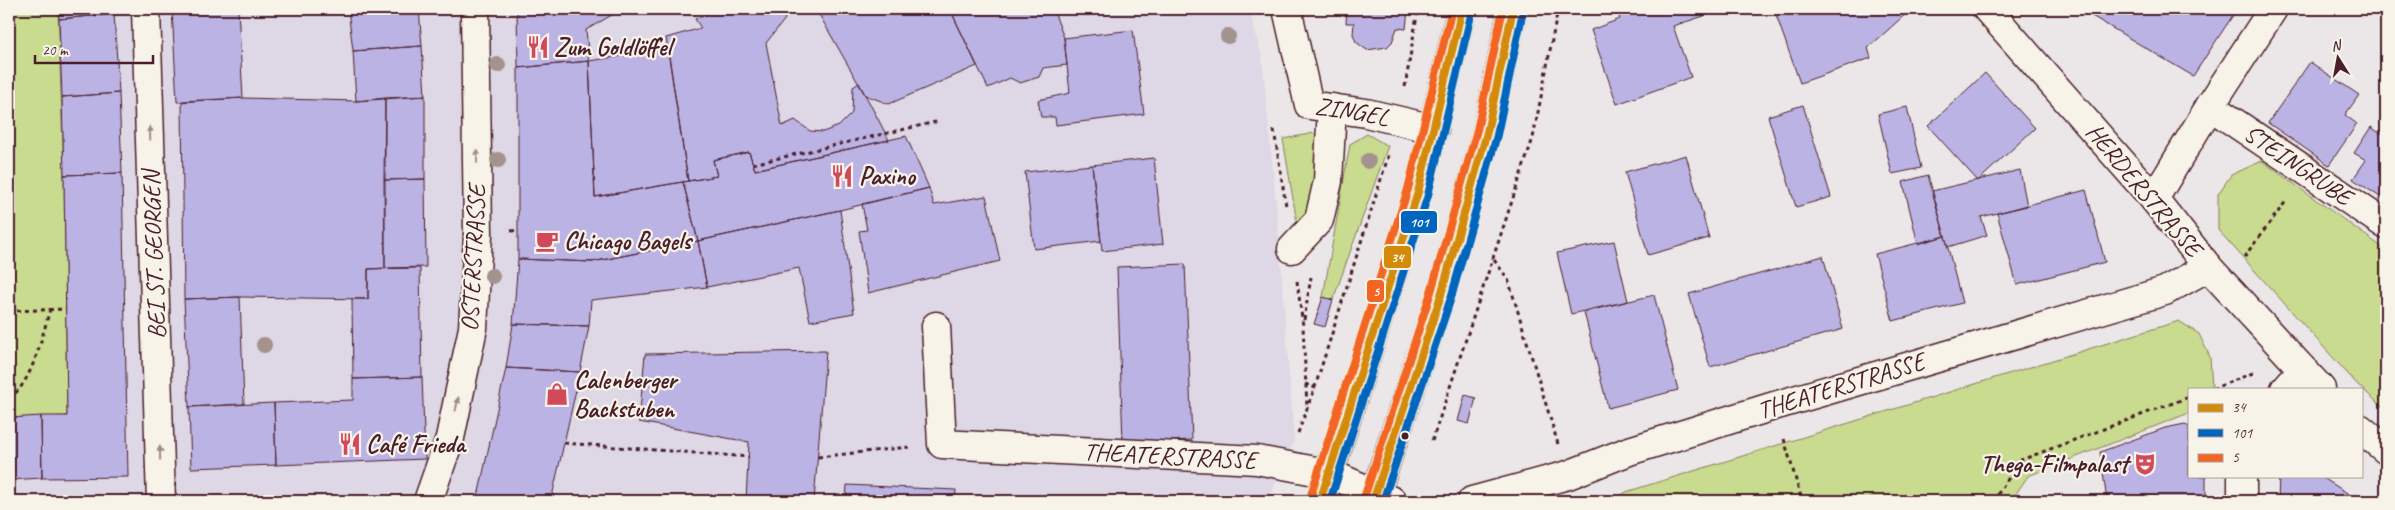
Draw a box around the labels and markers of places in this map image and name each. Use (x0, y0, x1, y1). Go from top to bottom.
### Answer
place label: Zum Goldlöffel (554, 31, 675, 63)
restaurant icon: Zum Goldlöffel (525, 34, 551, 60)
place label: Paxino (859, 160, 917, 192)
restaurant icon: Paxino (829, 163, 855, 189)
place label: Chicago Bagels (564, 225, 693, 257)
cafe icon: Chicago Bagels (534, 228, 560, 254)
place label: Calenberger Backstuben (574, 364, 679, 425)
shop icon: Calenberger Backstuben (544, 381, 570, 407)
place label: Café Frieda (366, 428, 468, 460)
restaurant icon: Café Frieda (337, 431, 363, 457)
unlabelled marker (1400, 431, 1410, 441)
place label: Thega-Filmpalast (1980, 448, 2132, 480)
theatre icon: Thega-Filmpalast (2132, 451, 2158, 477)

